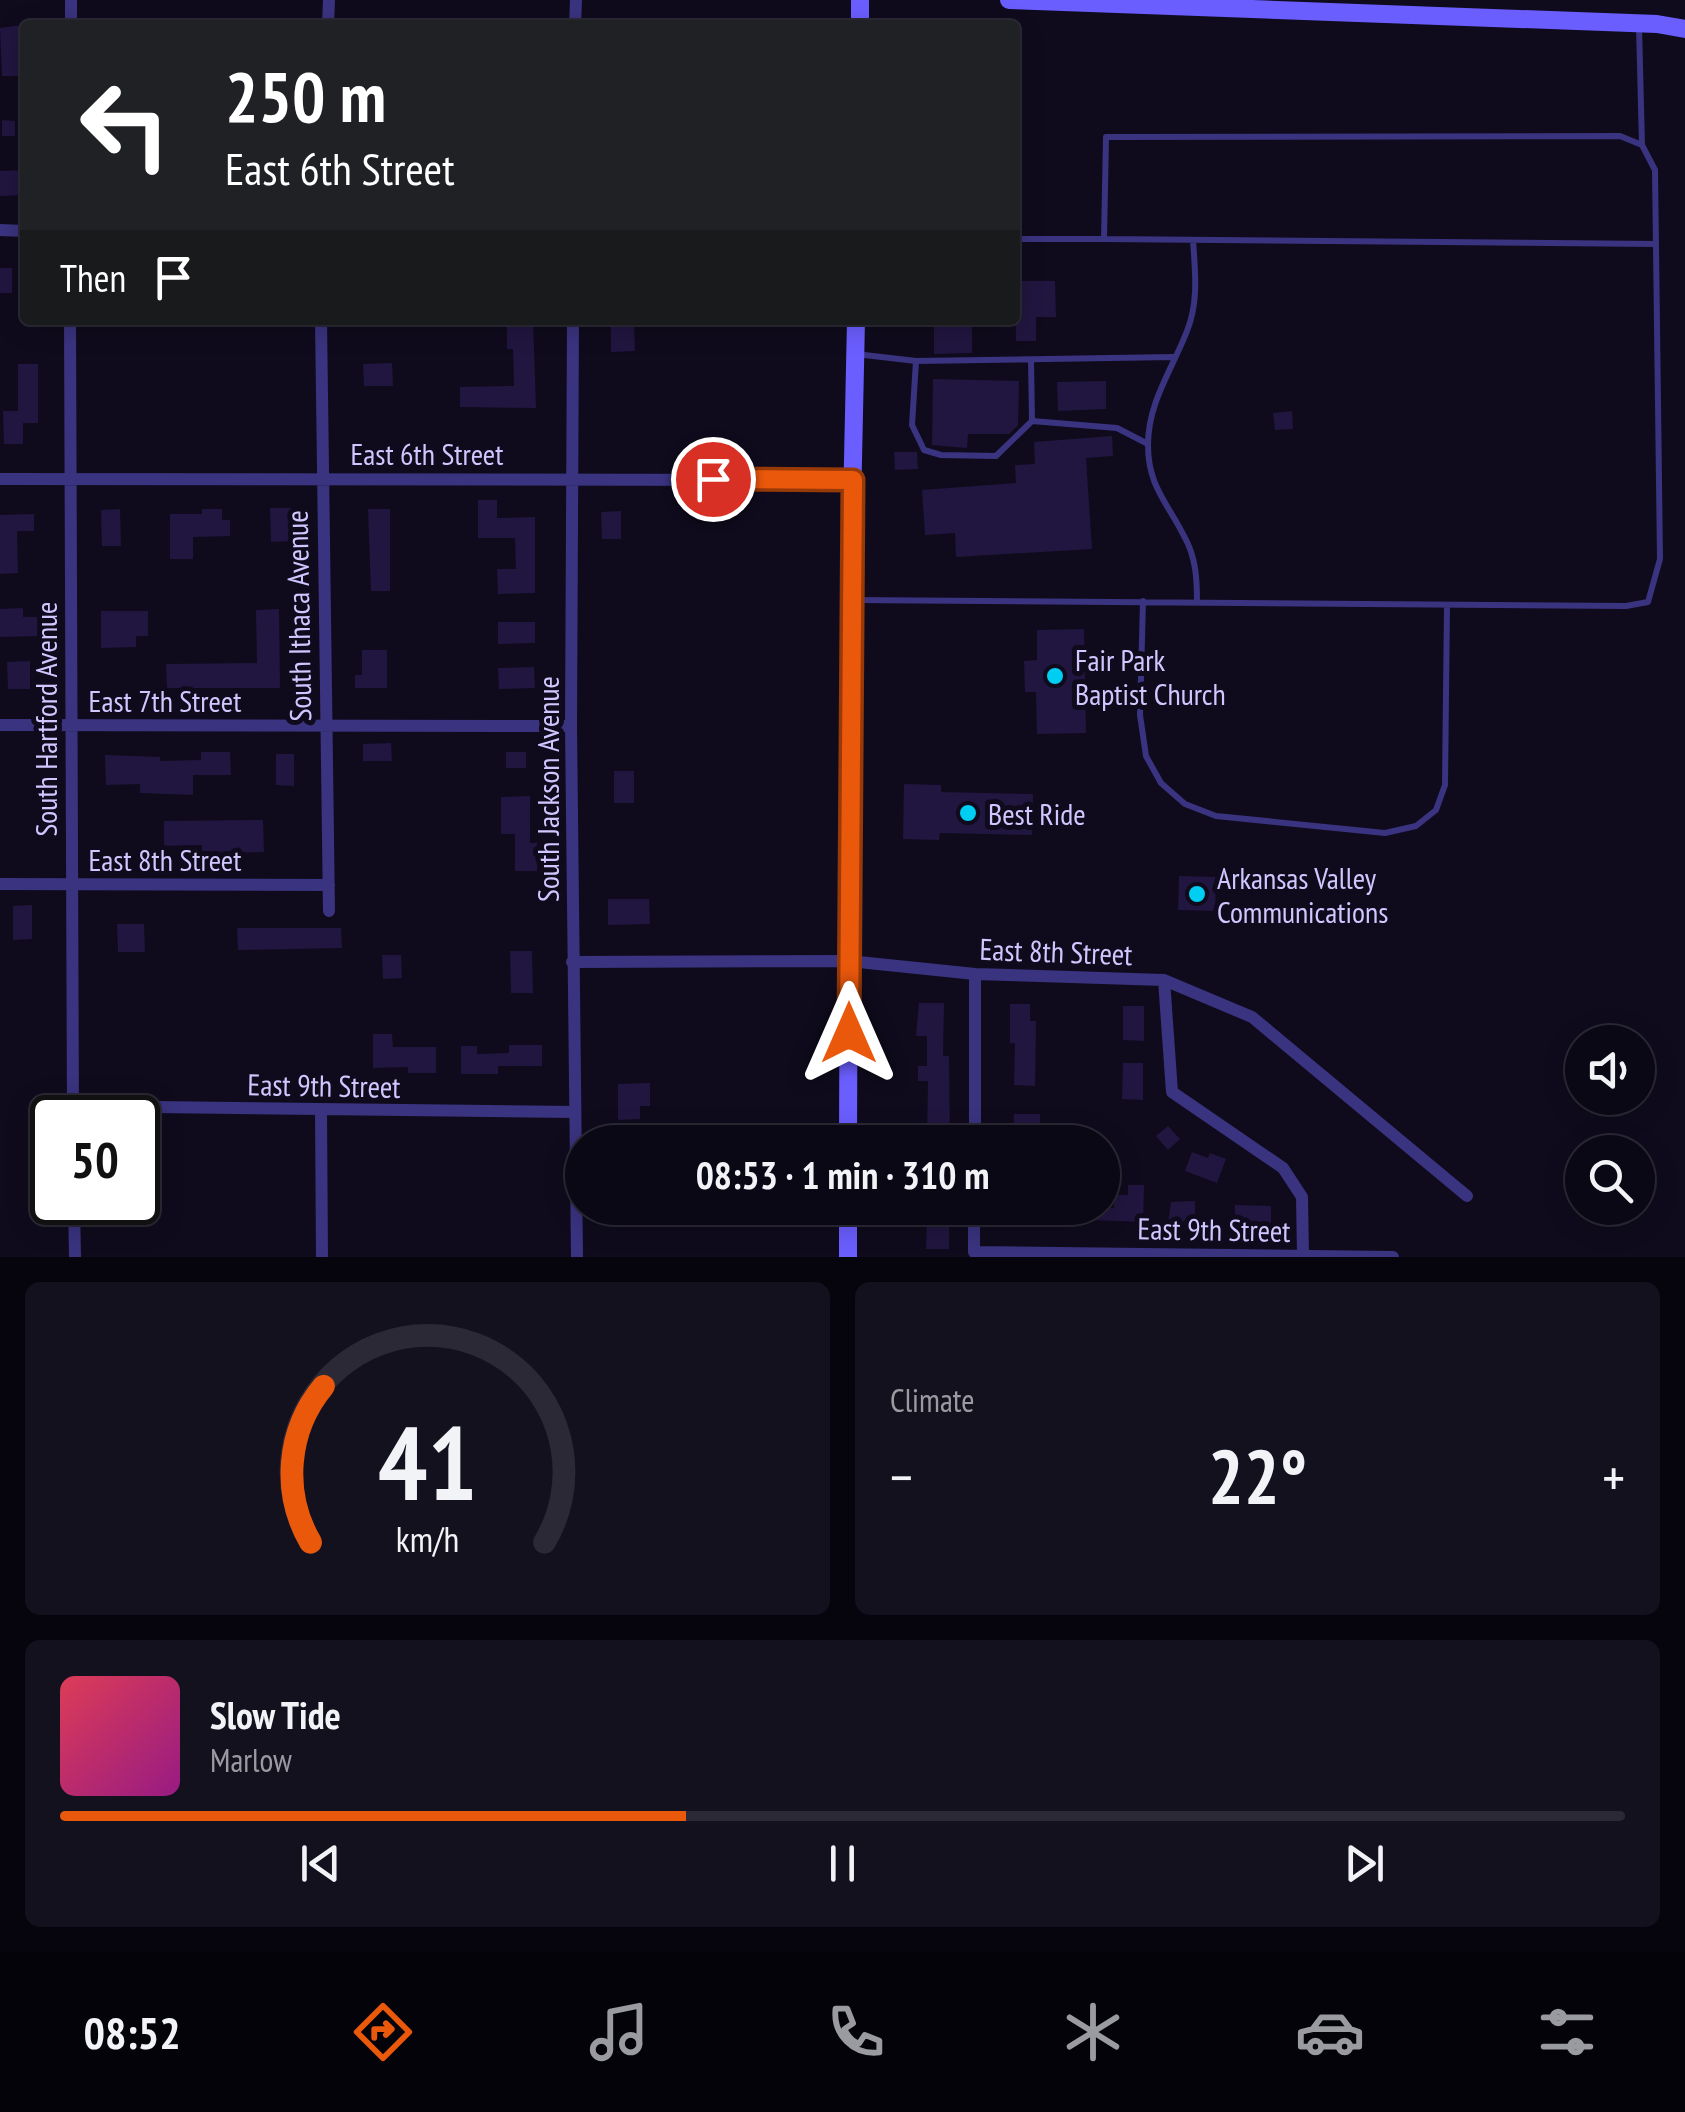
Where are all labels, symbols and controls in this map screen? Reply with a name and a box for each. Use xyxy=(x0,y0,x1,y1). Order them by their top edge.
text: 250 m xyxy=(225,51,386,141)
icon: left xyxy=(60,60,190,190)
text: East 6th Street xyxy=(225,139,455,197)
icon: arrive xyxy=(146,250,201,305)
text: Then xyxy=(60,253,126,302)
street label: East 6th Street xyxy=(350,434,504,473)
pin xyxy=(671,437,756,522)
icon: arrive xyxy=(686,452,741,507)
street label: South Ithaca Avenue xyxy=(277,510,319,722)
street label: South Hartford Avenue xyxy=(26,602,65,836)
place label: Fair Park Baptist Church xyxy=(1075,640,1226,713)
marker: Fair Park Baptist Church xyxy=(1044,665,1066,687)
street label: South Jackson Avenue xyxy=(528,676,567,902)
street label: East 7th Street xyxy=(89,681,242,720)
place label: Best Ride xyxy=(988,794,1086,833)
marker: Best Ride xyxy=(957,802,979,824)
street label: East 8th Street xyxy=(88,840,242,879)
place label: Arkansas Valley Communications xyxy=(1217,858,1388,931)
marker: Arkansas Valley Communications xyxy=(1186,883,1208,905)
street label: East 8th Street xyxy=(979,929,1134,973)
position arrow xyxy=(797,981,901,1085)
map controls xyxy=(1565,1025,1655,1225)
button: sound xyxy=(1565,1025,1655,1115)
street label: East 9th Street xyxy=(247,1064,402,1106)
speed limit sign: 50 xyxy=(30,1095,160,1225)
button: search xyxy=(1565,1135,1655,1225)
text: 08:53 · 1 min · 310 m xyxy=(696,1150,989,1199)
street label: East 9th Street xyxy=(1137,1208,1292,1250)
text: Climate xyxy=(890,1379,974,1421)
text: 41 xyxy=(378,1394,477,1529)
text: 22° xyxy=(1208,1428,1307,1525)
text: − xyxy=(890,1441,913,1512)
text: + xyxy=(1602,1441,1625,1512)
text: km/h xyxy=(396,1516,459,1562)
text: Slow Tide xyxy=(210,1690,341,1739)
text: Marlow xyxy=(210,1739,292,1781)
icon: previous xyxy=(293,1836,348,1891)
icon: pause xyxy=(815,1836,870,1891)
icon: next xyxy=(1337,1836,1392,1891)
icon: directions xyxy=(348,1997,418,2067)
icon: music xyxy=(584,1997,654,2067)
icon: phone xyxy=(821,1997,891,2067)
icon: climate xyxy=(1058,1997,1128,2067)
icon: car xyxy=(1295,1997,1365,2067)
icon: filters xyxy=(1532,1997,1602,2067)
text: 08:52 xyxy=(83,2003,181,2061)

